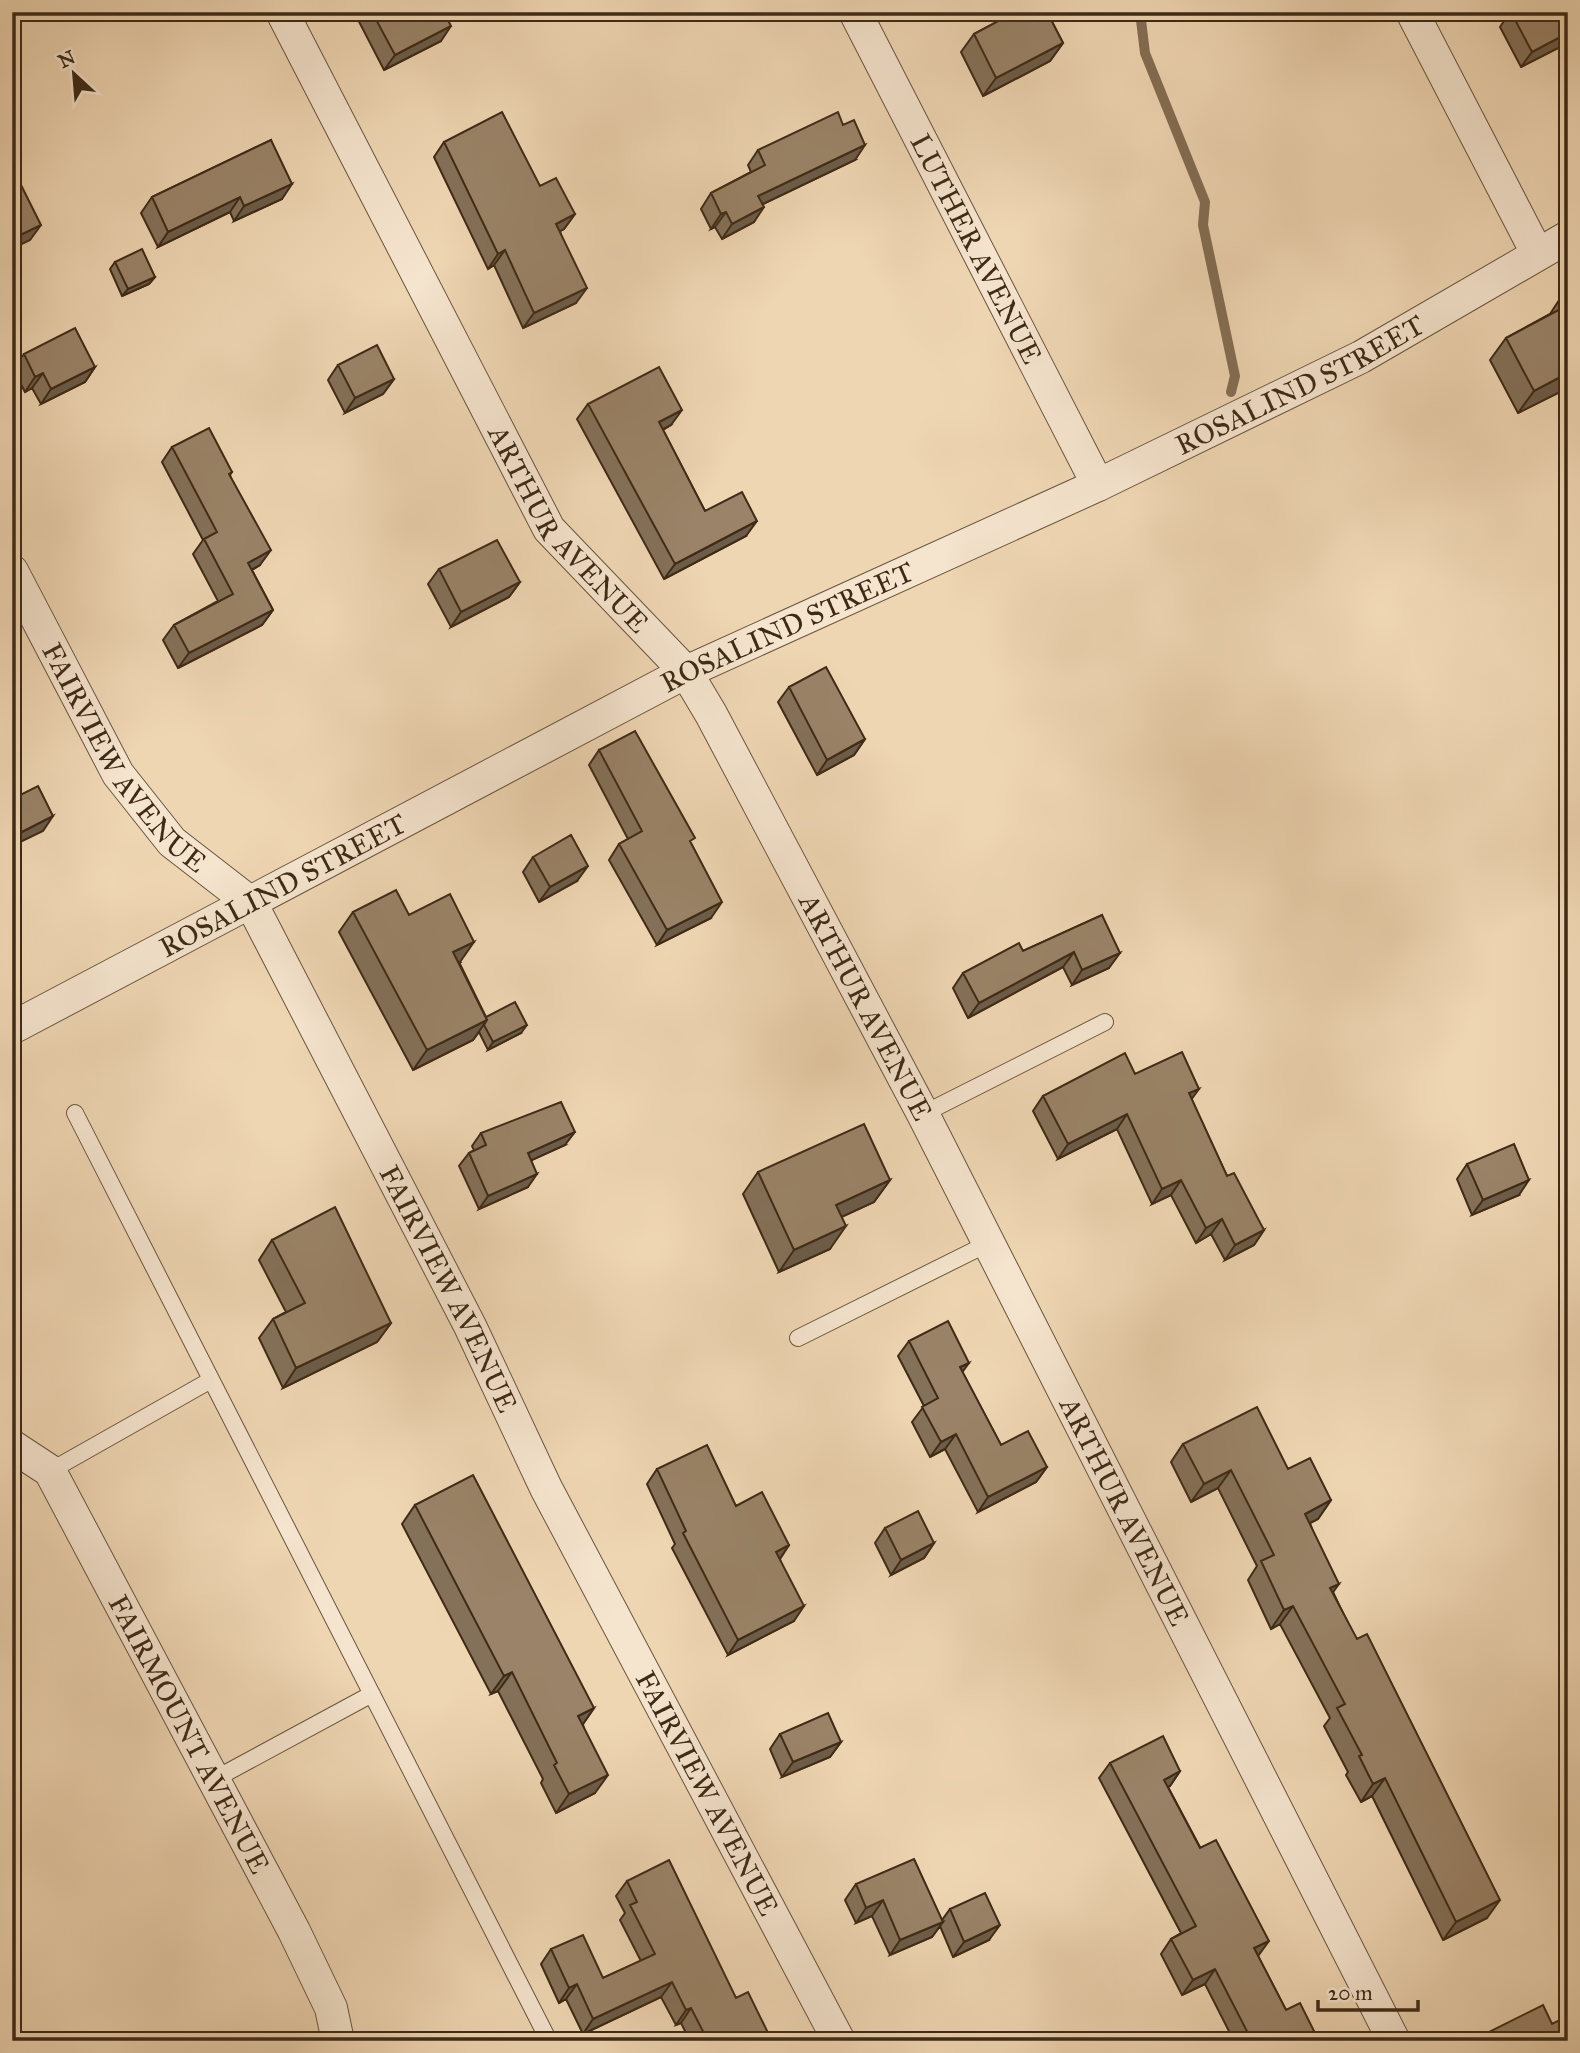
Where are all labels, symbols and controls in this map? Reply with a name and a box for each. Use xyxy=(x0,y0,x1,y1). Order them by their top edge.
north arrow xyxy=(38,38,108,108)
text: N xyxy=(54,45,79,73)
street label: LUTHER AVENUE xyxy=(903,128,1050,370)
street label: ROSALIND STREET xyxy=(1170,307,1431,463)
street label: ARTHUR AVENUE xyxy=(480,418,656,640)
street label: ROSALIND STREET xyxy=(655,554,919,700)
street label: FAIRVIEW AVENUE xyxy=(34,637,213,880)
street label: ROSALIND STREET xyxy=(153,806,412,965)
street label: ARTHUR AVENUE xyxy=(791,887,940,1126)
street label: FAIRVIEW AVENUE xyxy=(372,1159,525,1418)
street label: ARTHUR AVENUE xyxy=(1051,1390,1197,1631)
street label: FAIRMOUNT AVENUE xyxy=(101,1589,277,1879)
street label: FAIRVIEW AVENUE xyxy=(628,1665,786,1922)
scale bar xyxy=(1318,1969,1417,2013)
text: 20 m xyxy=(1328,1980,1373,2006)

